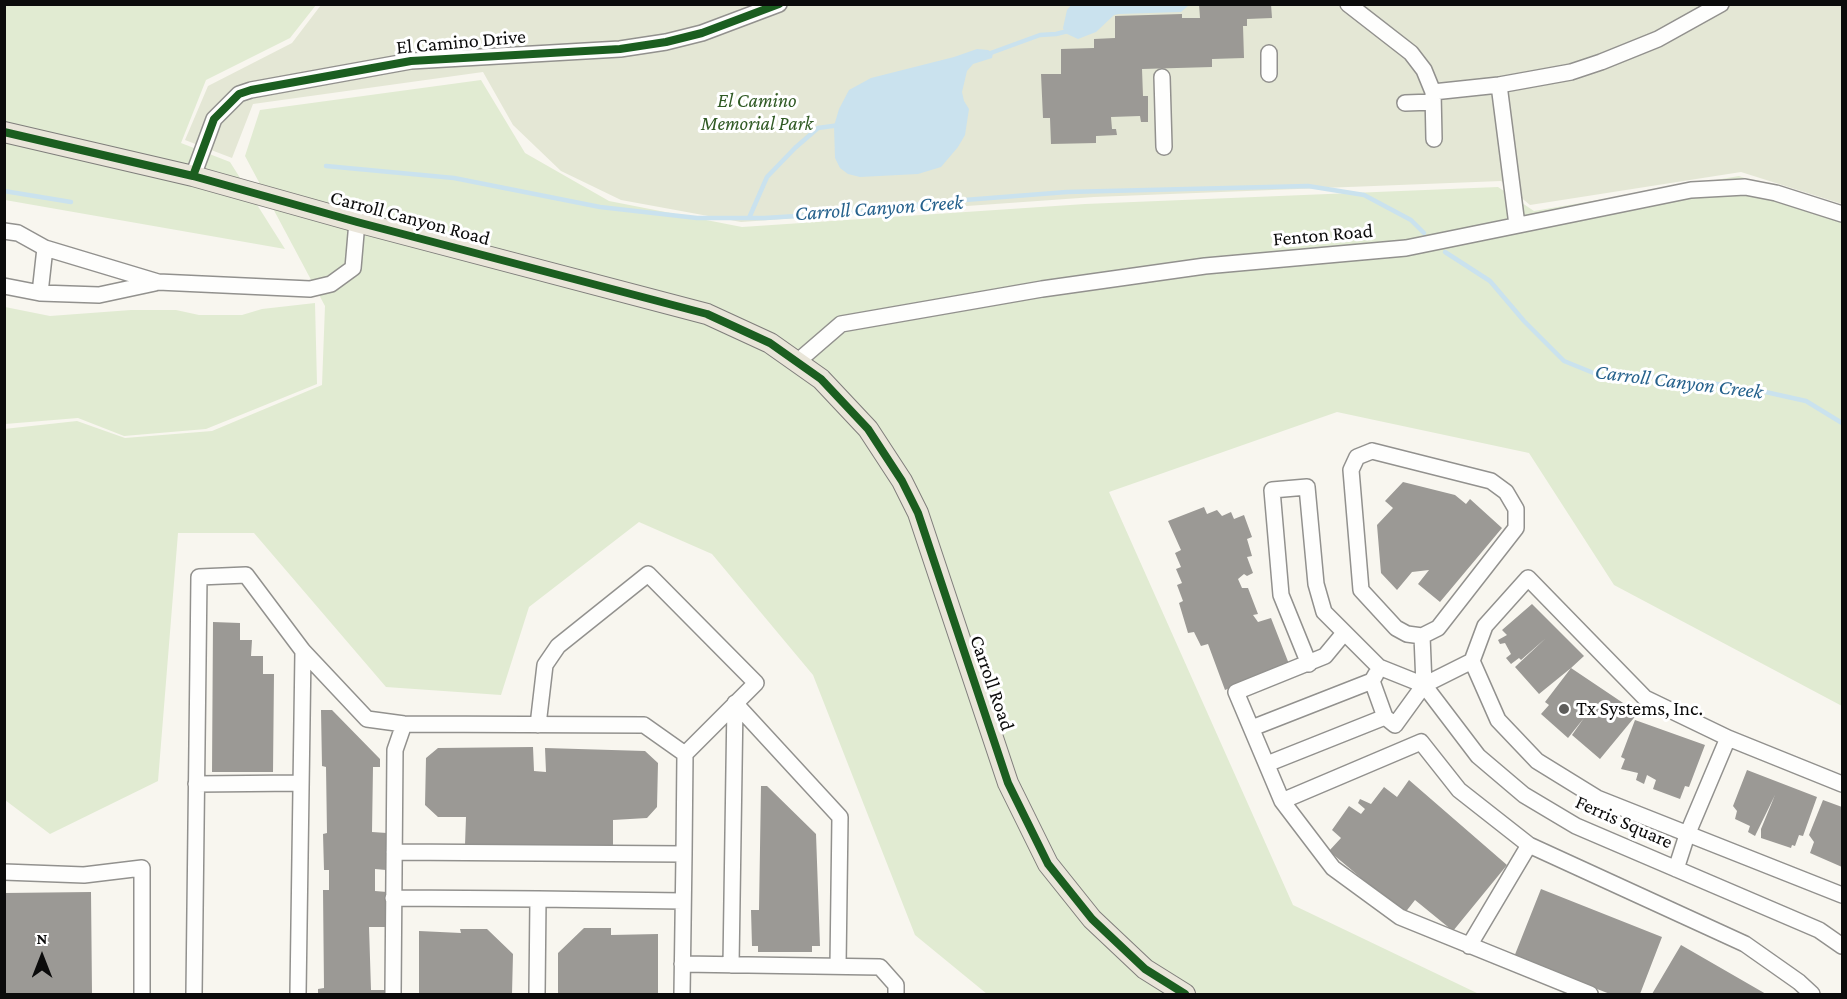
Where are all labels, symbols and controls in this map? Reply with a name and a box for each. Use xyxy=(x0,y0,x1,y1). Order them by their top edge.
street label: El Camino Drive xyxy=(395,24,527,60)
park label: El Camino Memorial Park xyxy=(701,89,813,136)
street label: Carroll Canyon Road xyxy=(327,185,493,251)
water label: Carroll Canyon Creek xyxy=(794,190,964,226)
street label: Fenton Road xyxy=(1272,219,1374,251)
water label: Carroll Canyon Creek xyxy=(1594,359,1764,405)
street label: Carroll Road xyxy=(964,632,1020,734)
place label: Tx Systems, Inc. xyxy=(1576,697,1703,721)
marker: Tx Systems, Inc. xyxy=(1557,702,1571,716)
street label: Ferris Square xyxy=(1572,790,1676,854)
north arrow xyxy=(12,927,72,987)
text: N xyxy=(37,930,47,947)

